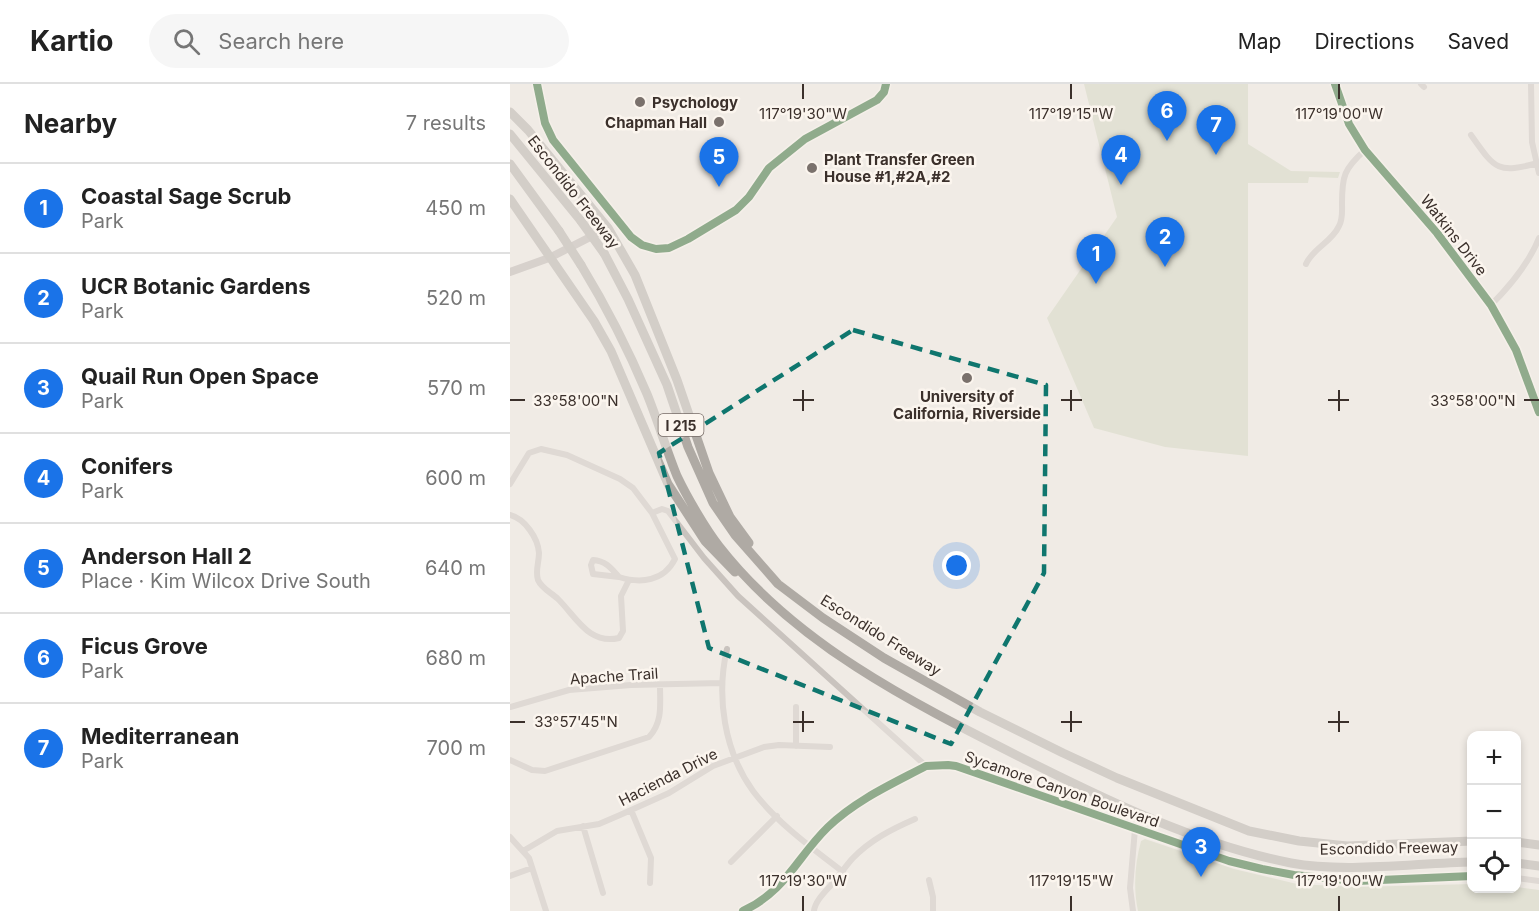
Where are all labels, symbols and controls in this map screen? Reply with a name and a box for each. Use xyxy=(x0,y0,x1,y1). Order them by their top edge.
search box xyxy=(149,14,569,68)
text: Kartio xyxy=(30,24,113,58)
icon: search xyxy=(170,25,203,58)
text: Search here xyxy=(218,28,344,54)
text: Map xyxy=(1238,29,1281,54)
text: Directions xyxy=(1314,29,1415,54)
text: Saved xyxy=(1448,29,1509,54)
pin: 6 xyxy=(1148,92,1186,141)
place label: Psychology xyxy=(652,93,738,112)
marker: Psychology xyxy=(633,95,647,109)
text: 117°19'30"W xyxy=(759,104,847,123)
text: 117°19'15"W xyxy=(1029,104,1113,123)
text: 117°19'00"W xyxy=(1295,104,1383,123)
pin: 7 xyxy=(1196,106,1236,155)
text: Nearby xyxy=(24,108,117,139)
text: 7 results xyxy=(406,111,486,135)
place label: Chapman Hall xyxy=(605,113,707,132)
marker: Chapman Hall xyxy=(712,115,726,129)
street label: Escondido Freeway xyxy=(524,132,624,253)
pin: 4 xyxy=(1102,135,1140,185)
pin: 5 xyxy=(700,138,738,187)
place label: Plant Transfer Green House #1,#2A,#2 xyxy=(824,150,975,186)
marker: Plant Transfer Green House #1,#2A,#2 xyxy=(805,161,819,175)
text: Coastal Sage Scrub xyxy=(81,183,291,209)
street label: Watkins Drive xyxy=(1417,191,1491,279)
text: 1 xyxy=(39,196,48,220)
text: 450 m xyxy=(425,196,486,220)
text: Park xyxy=(81,209,124,233)
pin: 2 xyxy=(1146,218,1184,267)
pin: 1 xyxy=(1076,234,1116,284)
text: UCR Botanic Gardens xyxy=(81,273,311,299)
text: 2 xyxy=(37,286,50,310)
text: 520 m xyxy=(426,286,486,310)
text: Park xyxy=(81,299,124,323)
text: Quail Run Open Space xyxy=(81,363,319,389)
marker: University of California, Riverside xyxy=(960,371,974,385)
text: 3 xyxy=(37,376,50,400)
text: 570 m xyxy=(427,376,486,400)
place label: University of California, Riverside xyxy=(893,387,1041,423)
text: Park xyxy=(81,389,124,413)
text: 33°58'00"N xyxy=(533,391,619,410)
text: 33°58'00"N xyxy=(1430,391,1516,410)
road number: I 215 xyxy=(658,414,704,436)
text: Conifers xyxy=(81,453,173,479)
text: 4 xyxy=(37,466,50,490)
text: 600 m xyxy=(425,466,486,490)
text: Park xyxy=(81,479,124,503)
text: Anderson Hall 2 xyxy=(81,543,252,569)
your location xyxy=(942,551,971,580)
text: 5 xyxy=(37,556,50,580)
text: 640 m xyxy=(425,556,486,580)
text: Place · Kim Wilcox Drive South xyxy=(81,569,371,593)
street label: Escondido Freeway xyxy=(817,590,945,680)
text: Ficus Grove xyxy=(81,633,208,659)
text: 6 xyxy=(37,646,50,670)
text: 680 m xyxy=(425,646,486,670)
text: Park xyxy=(81,659,124,683)
street label: Apache Trail xyxy=(569,663,659,689)
text: 33°57'45"N xyxy=(534,712,618,731)
text: Mediterranean xyxy=(81,723,239,749)
map controls xyxy=(1467,731,1521,893)
button: + xyxy=(1467,731,1521,785)
text: 7 xyxy=(38,736,49,760)
text: 700 m xyxy=(427,736,486,760)
street label: Hacienda Drive xyxy=(615,744,721,810)
street label: Sycamore Canyon Boulevard xyxy=(962,747,1162,831)
text: Park xyxy=(81,749,124,773)
button: − xyxy=(1467,785,1521,839)
pin: 3 xyxy=(1182,828,1220,877)
street label: Escondido Freeway xyxy=(1320,837,1459,859)
button: locate xyxy=(1467,839,1521,893)
text: 117°19'30"W xyxy=(759,871,847,890)
text: 117°19'15"W xyxy=(1029,871,1113,890)
text: 117°19'00"W xyxy=(1295,871,1383,890)

